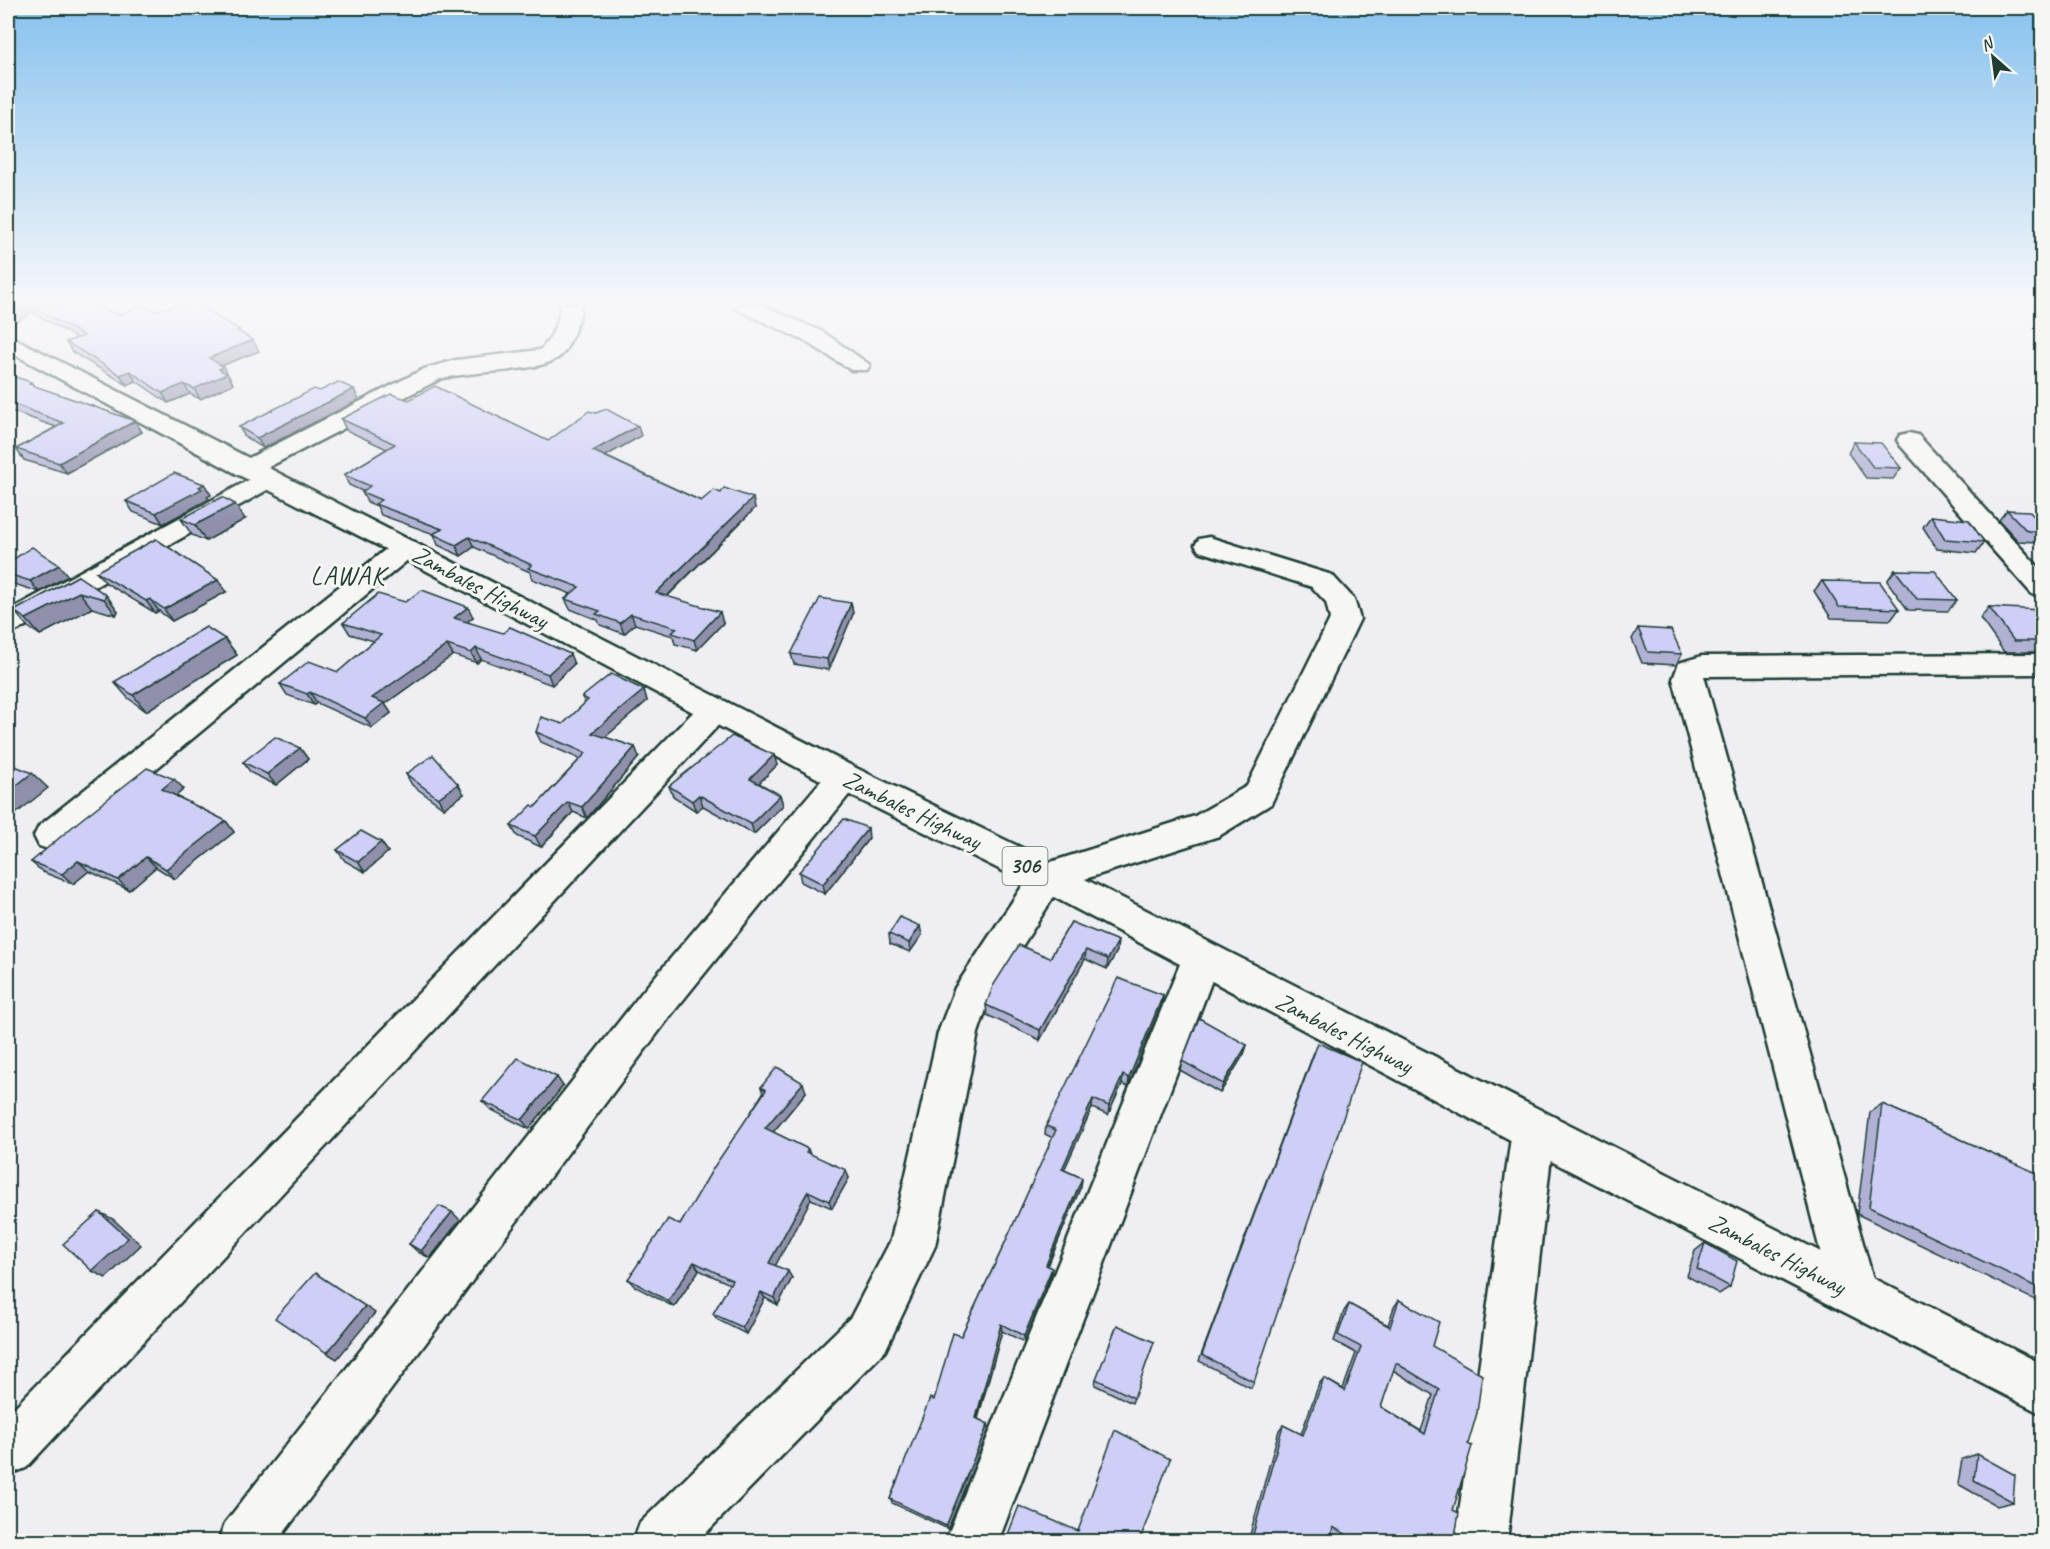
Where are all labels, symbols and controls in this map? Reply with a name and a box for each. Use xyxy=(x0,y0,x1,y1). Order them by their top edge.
north arrow xyxy=(1963,27,2023,87)
text: N xyxy=(1977,32,1998,56)
street label: Zambales Highway xyxy=(407,539,555,636)
district label: LAWAK xyxy=(310,559,389,592)
street label: Zambales Highway xyxy=(838,764,988,857)
road number: 306 xyxy=(1002,847,1048,885)
street label: Zambales Highway xyxy=(1270,986,1419,1081)
street label: Zambales Highway xyxy=(1703,1207,1852,1302)

